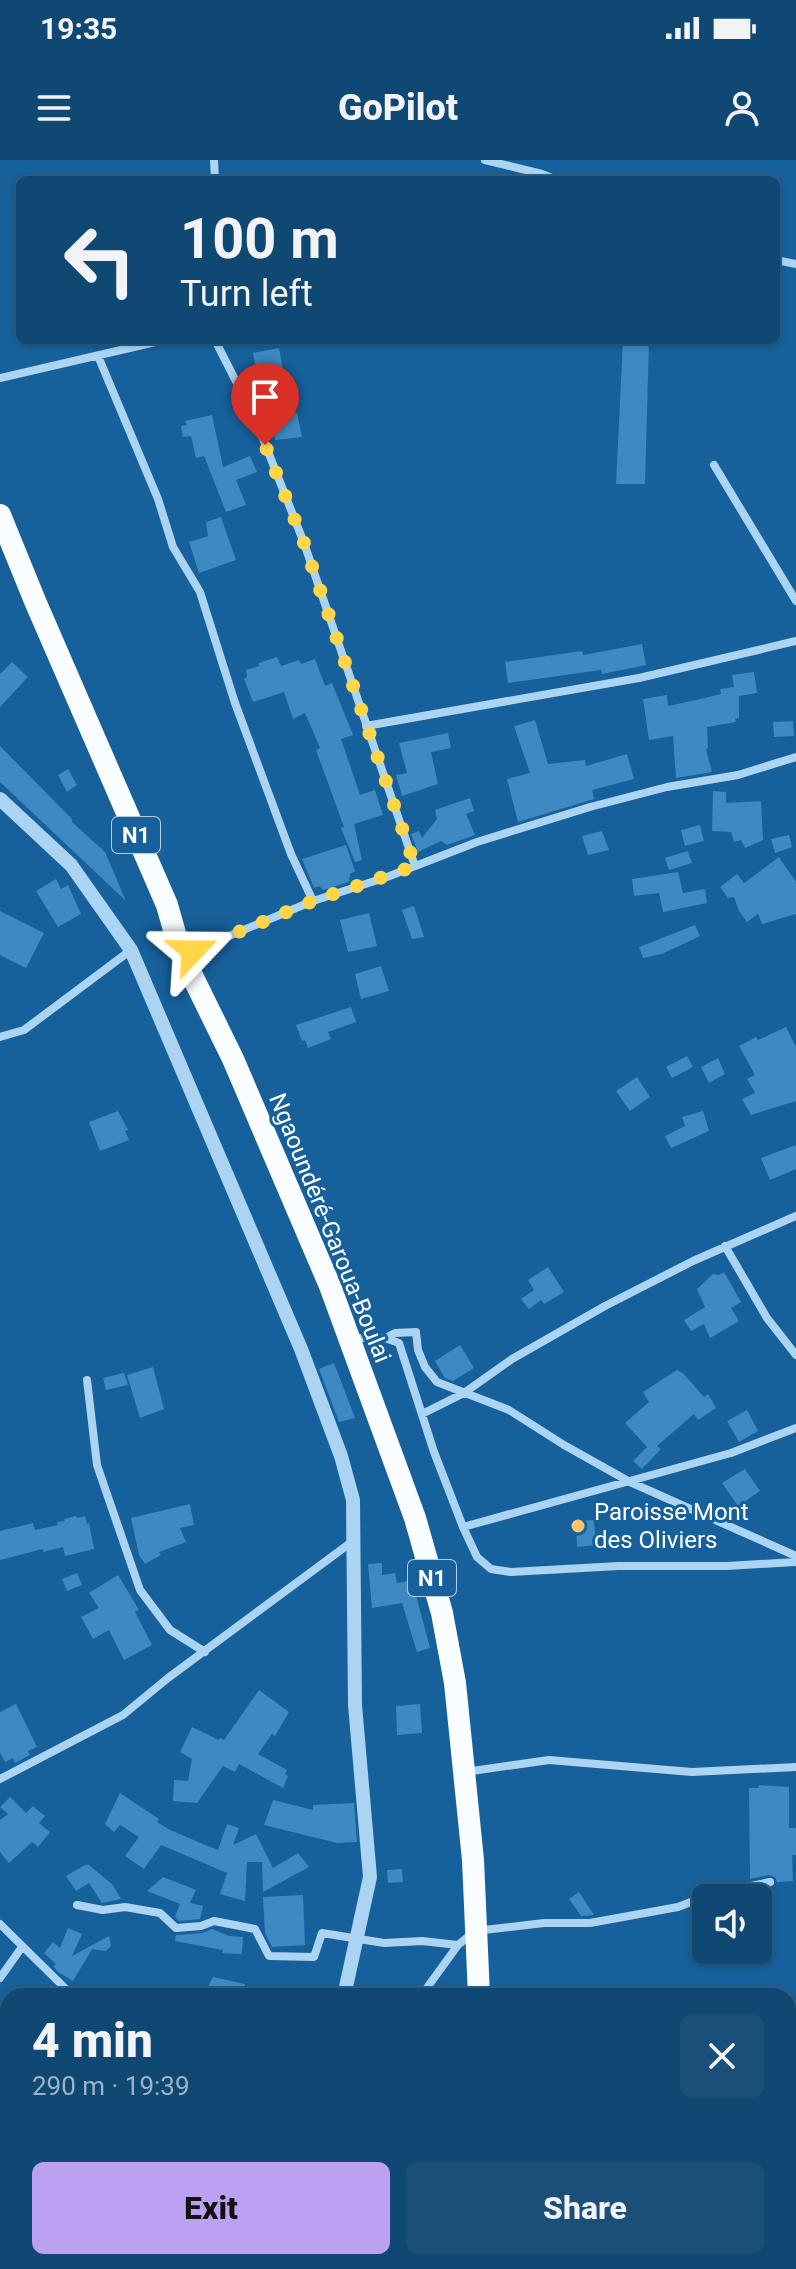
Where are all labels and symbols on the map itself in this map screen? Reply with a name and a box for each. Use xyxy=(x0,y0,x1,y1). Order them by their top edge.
pin xyxy=(231,363,299,445)
road number: N1 xyxy=(112,817,160,853)
position arrow xyxy=(151,909,235,993)
street label: Ngaoundéré-Garoua-Boulai xyxy=(263,1089,397,1367)
place label: Paroisse Mont des Oliviers xyxy=(594,1498,749,1554)
marker: Paroisse Mont des Oliviers xyxy=(569,1517,587,1535)
road number: N1 xyxy=(408,1560,456,1596)

